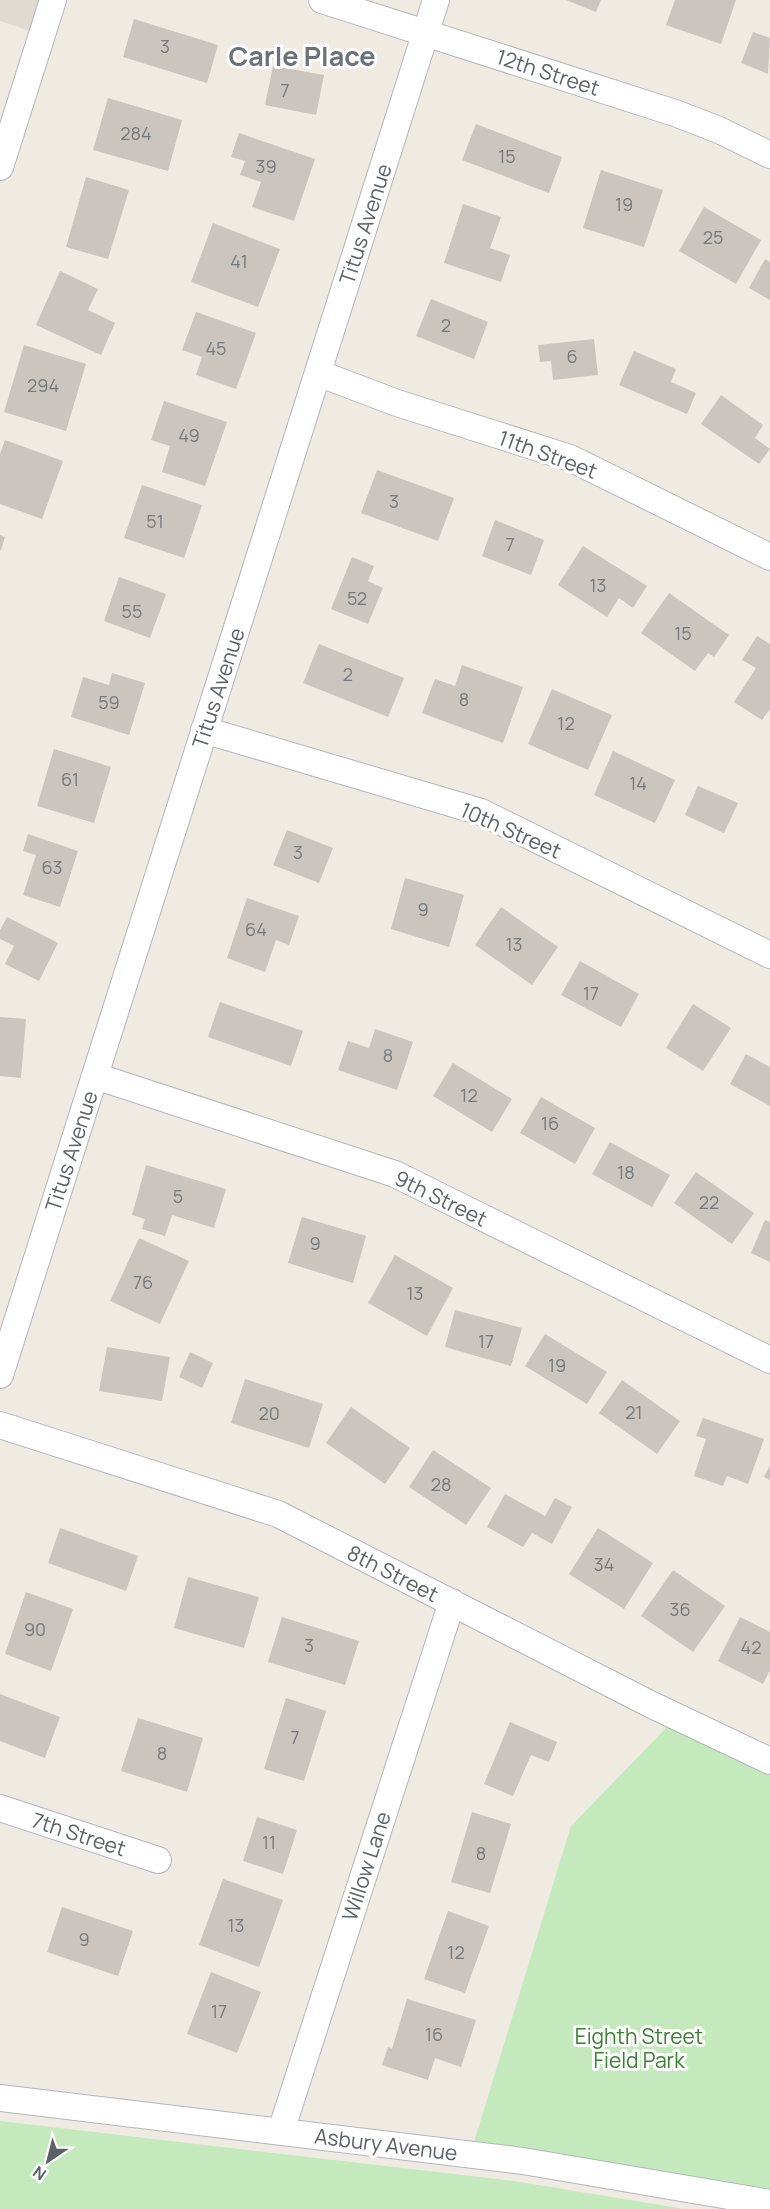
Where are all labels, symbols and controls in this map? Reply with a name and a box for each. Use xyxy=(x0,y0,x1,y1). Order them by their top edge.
house number: 3 xyxy=(160,34,170,58)
district label: Carle Place xyxy=(228,37,376,74)
street label: 12th Street xyxy=(493,42,603,102)
house number: 7 xyxy=(280,78,290,102)
house number: 284 xyxy=(120,121,152,145)
house number: 15 xyxy=(498,144,516,168)
house number: 39 xyxy=(255,154,277,178)
street label: Titus Avenue xyxy=(332,160,398,288)
house number: 19 xyxy=(615,192,633,216)
house number: 25 xyxy=(703,225,723,249)
house number: 41 xyxy=(230,249,248,273)
house number: 2 xyxy=(441,313,451,337)
house number: 45 xyxy=(205,336,227,360)
house number: 6 xyxy=(566,344,578,368)
house number: 294 xyxy=(27,373,59,397)
house number: 49 xyxy=(178,423,200,447)
street label: 11th Street xyxy=(495,423,601,485)
house number: 3 xyxy=(389,489,399,513)
house number: 51 xyxy=(146,509,164,533)
house number: 7 xyxy=(505,532,515,556)
house number: 13 xyxy=(590,573,606,597)
house number: 52 xyxy=(347,586,367,610)
house number: 55 xyxy=(122,599,142,623)
house number: 15 xyxy=(674,621,692,645)
street label: Titus Avenue xyxy=(185,624,251,752)
house number: 2 xyxy=(343,662,353,686)
house number: 8 xyxy=(459,687,469,711)
house number: 59 xyxy=(98,690,120,714)
house number: 12 xyxy=(557,711,575,735)
house number: 61 xyxy=(61,767,79,791)
house number: 14 xyxy=(629,771,647,795)
street label: 10th Street xyxy=(456,795,566,865)
house number: 3 xyxy=(293,840,303,864)
house number: 63 xyxy=(41,855,63,879)
house number: 9 xyxy=(417,897,429,921)
house number: 64 xyxy=(245,917,267,941)
house number: 13 xyxy=(506,932,522,956)
house number: 17 xyxy=(583,981,599,1005)
house number: 8 xyxy=(383,1043,393,1067)
house number: 12 xyxy=(460,1083,478,1107)
street label: Titus Avenue xyxy=(38,1087,104,1215)
house number: 16 xyxy=(541,1111,559,1135)
house number: 18 xyxy=(617,1160,635,1184)
street label: 9th Street xyxy=(390,1164,492,1232)
house number: 5 xyxy=(173,1184,183,1208)
house number: 22 xyxy=(699,1190,719,1214)
house number: 9 xyxy=(309,1231,321,1255)
house number: 76 xyxy=(133,1270,153,1294)
house number: 13 xyxy=(407,1281,423,1305)
house number: 17 xyxy=(478,1329,494,1353)
house number: 19 xyxy=(548,1353,566,1377)
house number: 21 xyxy=(625,1400,643,1424)
house number: 20 xyxy=(258,1401,280,1425)
house number: 28 xyxy=(431,1472,451,1496)
street label: 8th Street xyxy=(343,1538,443,1608)
house number: 34 xyxy=(594,1552,614,1576)
house number: 36 xyxy=(669,1597,691,1621)
house number: 90 xyxy=(24,1617,46,1641)
house number: 3 xyxy=(304,1633,314,1657)
house number: 42 xyxy=(741,1635,761,1659)
house number: 7 xyxy=(290,1725,300,1749)
house number: 8 xyxy=(157,1741,167,1765)
street label: 7th Street xyxy=(28,1806,130,1862)
street label: Willow Lane xyxy=(335,1808,397,1924)
house number: 11 xyxy=(262,1830,276,1854)
house number: 8 xyxy=(476,1841,486,1865)
house number: 13 xyxy=(228,1913,244,1937)
house number: 9 xyxy=(78,1927,90,1951)
house number: 12 xyxy=(447,1940,465,1964)
house number: 17 xyxy=(211,1999,227,2023)
house number: 16 xyxy=(425,2022,443,2046)
park label: Eighth Street Field Park xyxy=(575,2022,703,2074)
street label: Asbury Avenue xyxy=(313,2121,459,2167)
north arrow xyxy=(18,2131,78,2191)
text: N xyxy=(28,2161,50,2186)

